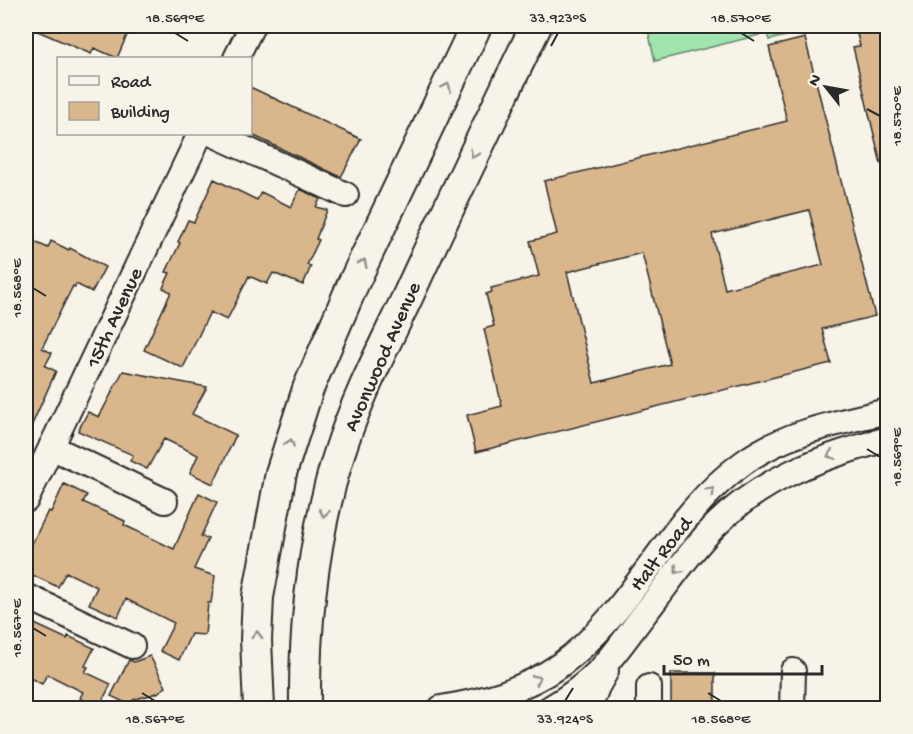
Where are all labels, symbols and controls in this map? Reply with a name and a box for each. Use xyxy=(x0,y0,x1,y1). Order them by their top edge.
text: 18.569°E xyxy=(145,10,205,28)
text: 33.923°S xyxy=(529,10,586,28)
text: 18.570°E xyxy=(710,10,771,28)
legend xyxy=(57,57,252,135)
north arrow xyxy=(796,57,856,117)
text: N xyxy=(805,71,827,90)
text: Road xyxy=(111,73,152,94)
one-way arrow xyxy=(439,82,451,93)
text: 18.570°E xyxy=(889,86,907,147)
text: Building xyxy=(110,103,170,124)
one-way arrow xyxy=(470,148,482,159)
text: 18.568°E xyxy=(9,258,27,318)
one-way arrow xyxy=(356,258,368,269)
street label: 15th Avenue xyxy=(82,263,151,373)
street label: Avonwood Avenue xyxy=(340,278,429,436)
text: 18.569°E xyxy=(889,427,907,487)
one-way arrow xyxy=(283,438,296,449)
one-way arrow xyxy=(826,448,837,461)
one-way arrow xyxy=(703,487,714,498)
one-way arrow xyxy=(319,509,331,518)
street label: Halt Road xyxy=(626,512,701,597)
one-way arrow xyxy=(675,563,686,574)
text: 18.567°E xyxy=(9,598,27,658)
one-way arrow xyxy=(251,630,263,639)
scale bar xyxy=(664,638,822,676)
text: 50 m xyxy=(673,651,710,672)
one-way arrow xyxy=(530,674,541,686)
text: 18.567°E xyxy=(125,711,185,729)
text: 33.924°S xyxy=(536,711,593,729)
text: 18.568°E xyxy=(691,711,751,729)

